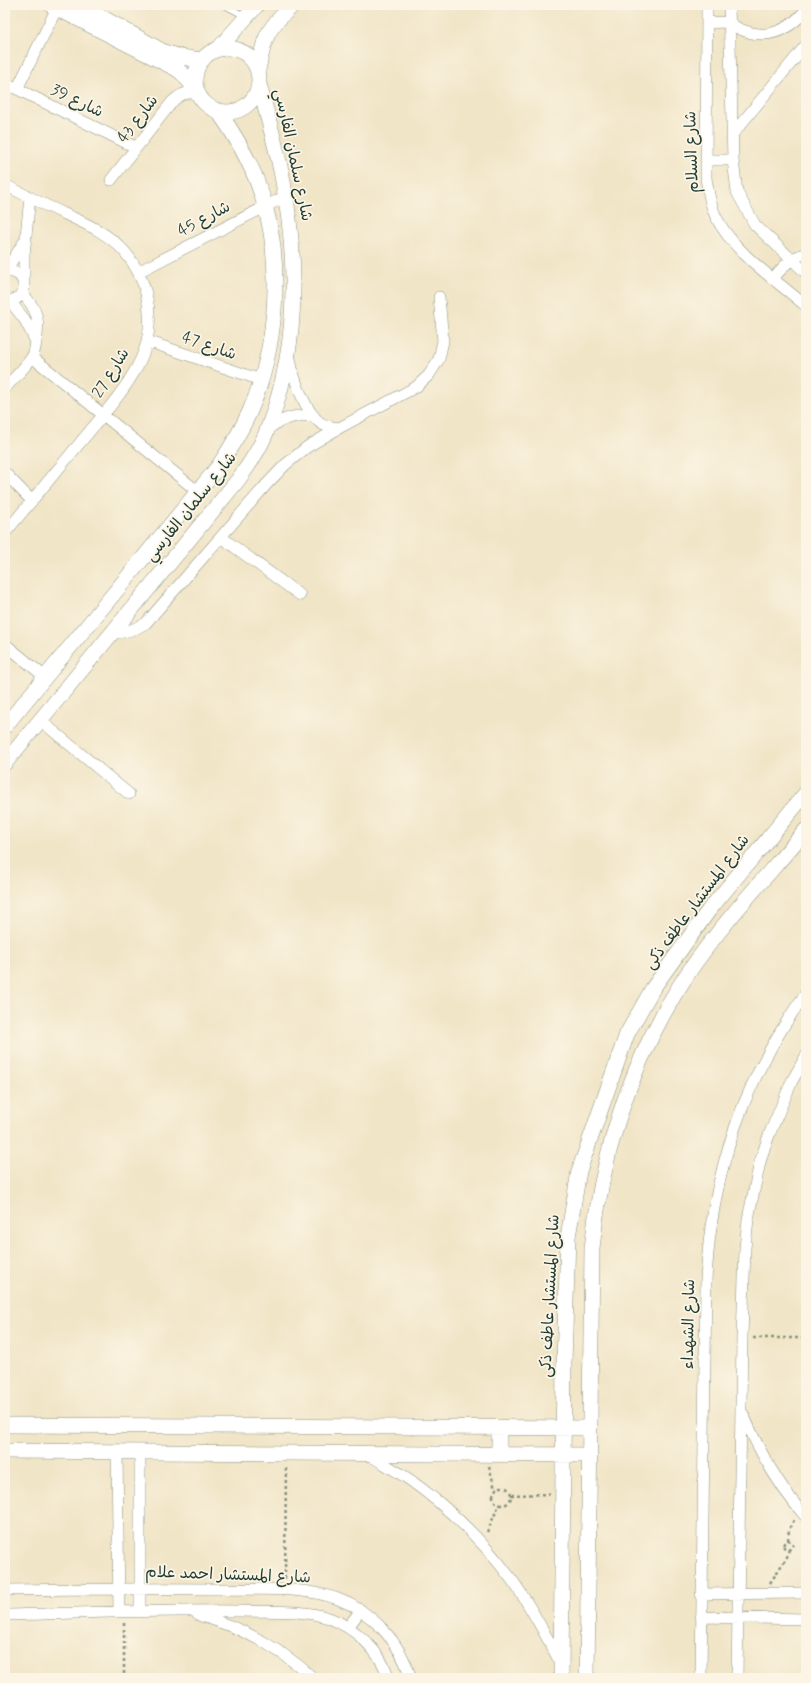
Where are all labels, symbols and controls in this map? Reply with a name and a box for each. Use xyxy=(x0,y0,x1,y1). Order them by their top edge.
street label: شارع 39 xyxy=(47,79,107,123)
street label: شارع سلمان الفارسي xyxy=(266,87,317,224)
street label: شارع 43 xyxy=(113,91,163,147)
street label: شارع السلام xyxy=(680,111,705,193)
street label: شارع 45 xyxy=(174,196,234,242)
street label: شارع 47 xyxy=(179,327,239,365)
street label: شارع 27 xyxy=(88,344,134,402)
street label: شارع سلمان الفارسي xyxy=(140,448,244,568)
street label: شارع المستشار عاطف ذكى xyxy=(639,830,755,974)
street label: شارع المستشار عاطف ذكى xyxy=(535,1214,565,1378)
street label: شارع الشهداء xyxy=(678,1279,700,1369)
street label: شارع المستشار احمد علام xyxy=(145,1562,311,1589)

